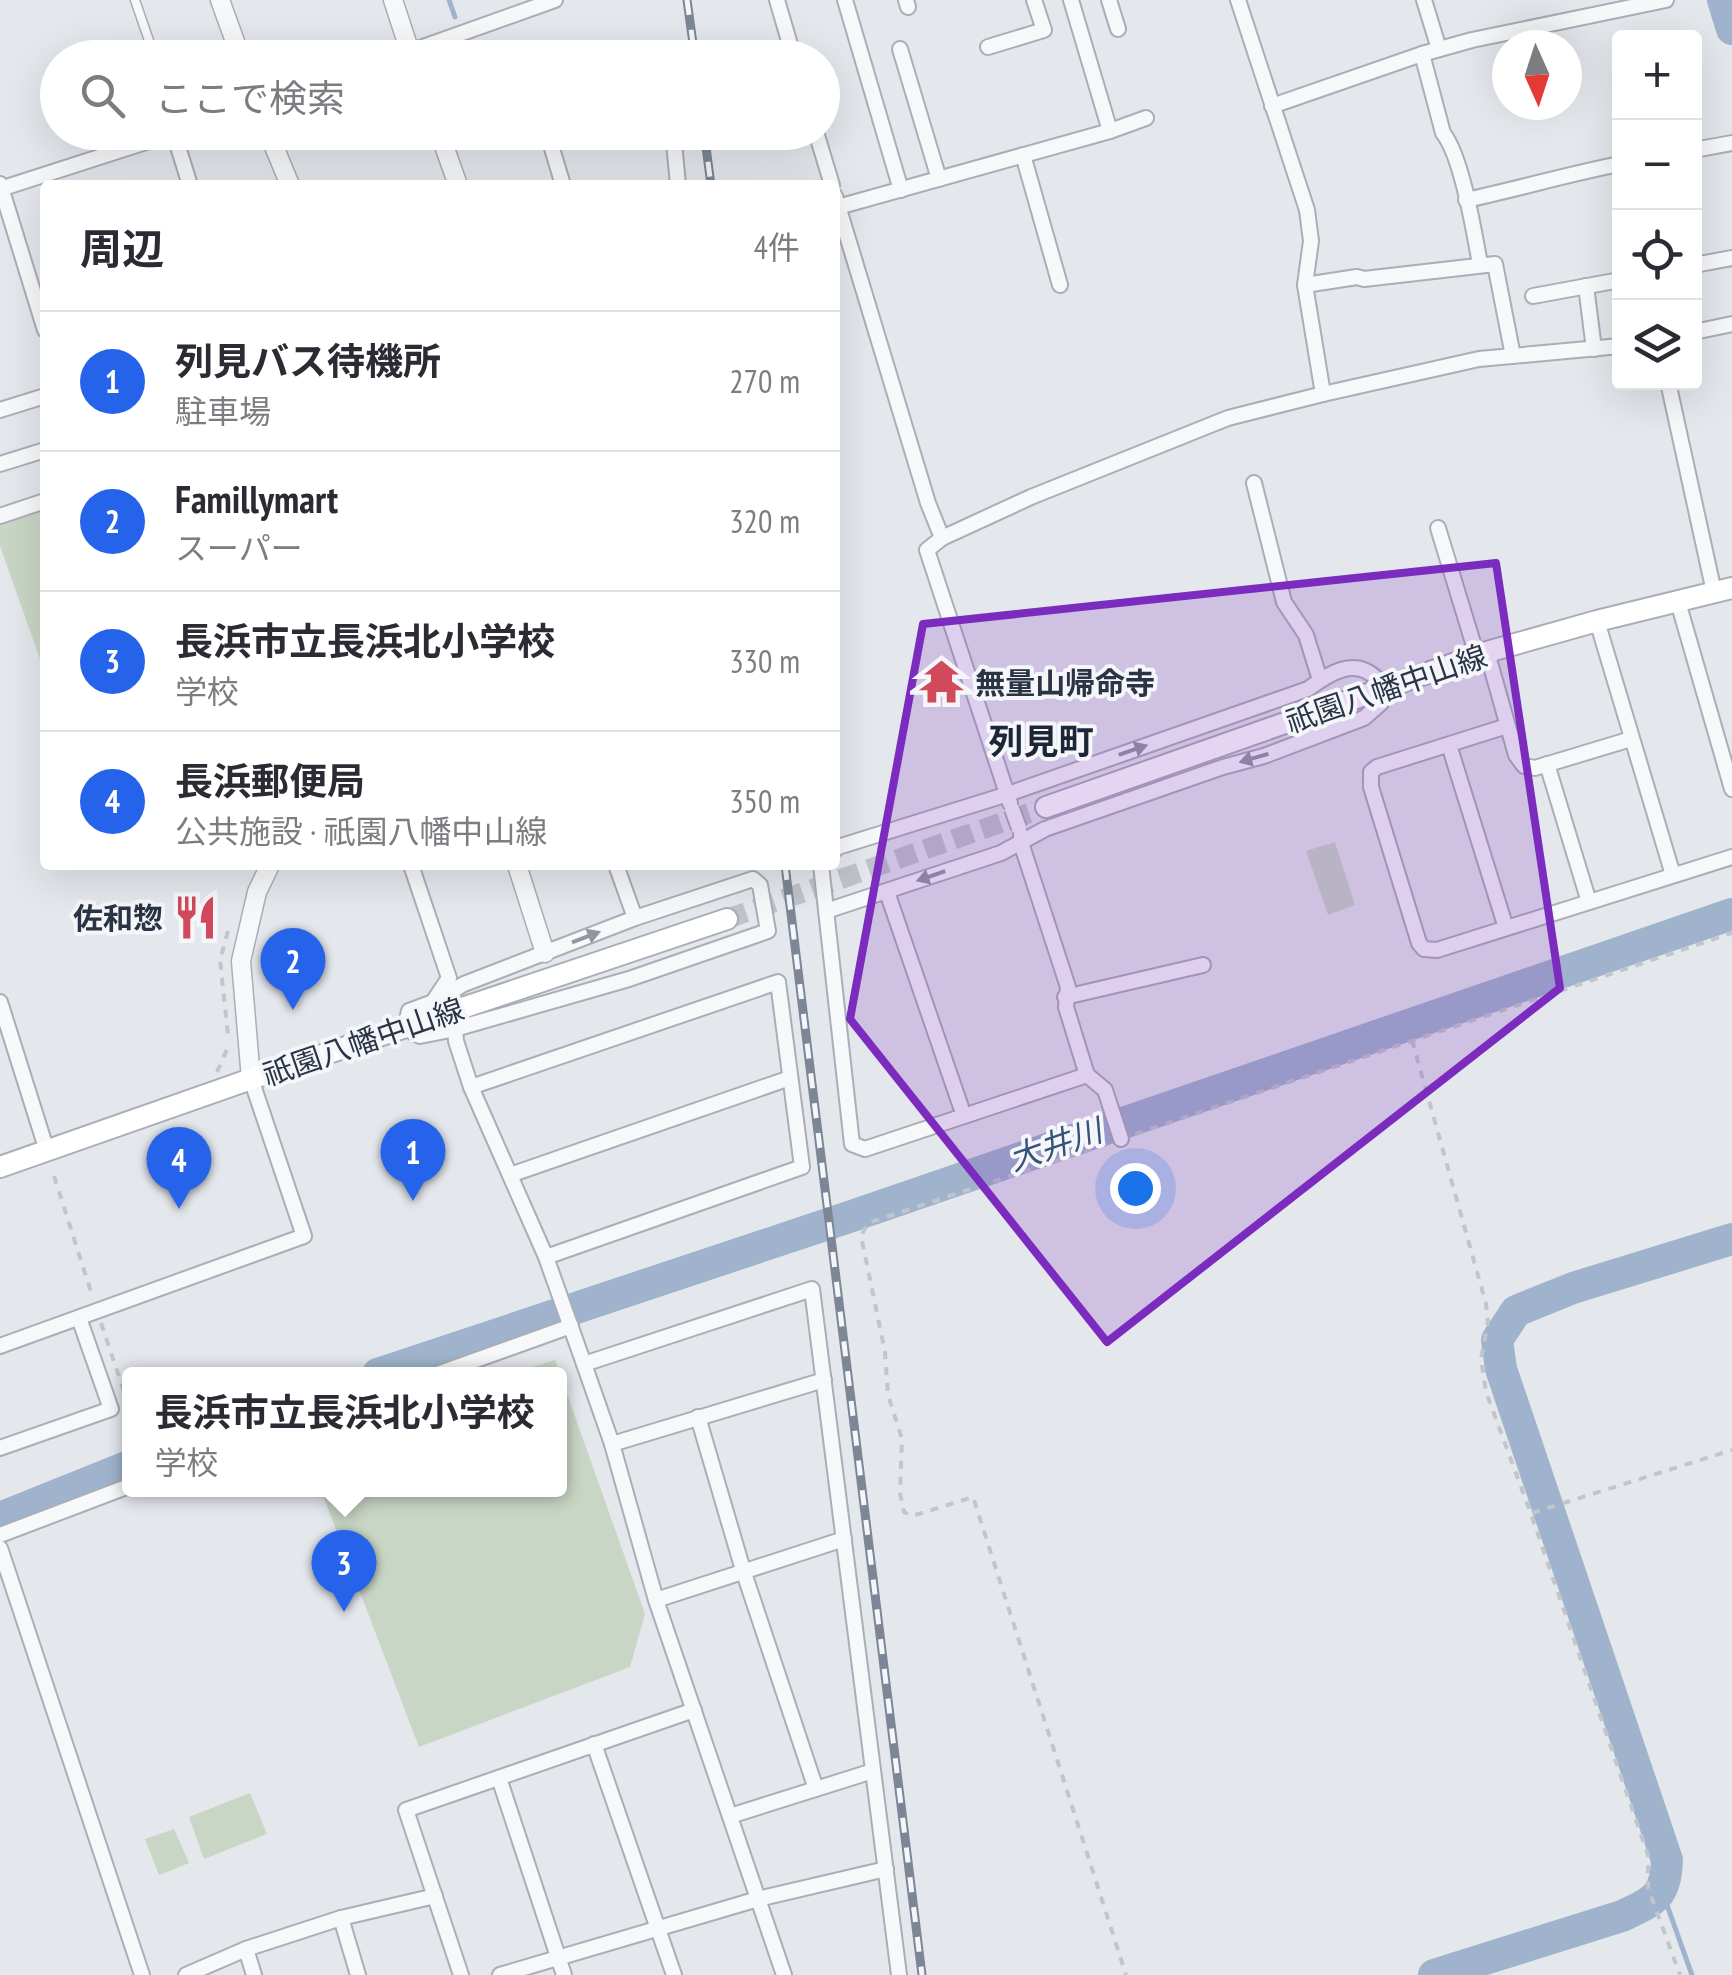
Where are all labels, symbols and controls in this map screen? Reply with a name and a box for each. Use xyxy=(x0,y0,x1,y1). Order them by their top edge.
north arrow xyxy=(1492,30,1582,120)
map controls xyxy=(1612,30,1702,390)
button: + xyxy=(1612,30,1702,120)
search box xyxy=(40,40,840,150)
icon: search xyxy=(75,68,130,123)
text: ここで検索 xyxy=(155,73,345,122)
button: − xyxy=(1612,120,1702,210)
button: locate xyxy=(1612,210,1702,300)
text: 周辺 xyxy=(80,221,164,276)
text: 4件 xyxy=(754,226,800,268)
button: layers xyxy=(1612,300,1702,390)
text: 列見バス待機所 xyxy=(175,336,441,385)
text: 1 xyxy=(105,360,120,402)
text: 270 m xyxy=(729,360,800,402)
text: 駐車場 xyxy=(175,390,271,432)
text: Famillymart xyxy=(175,474,338,523)
text: 2 xyxy=(105,500,120,542)
text: 320 m xyxy=(729,500,800,542)
text: スーパー xyxy=(175,527,303,569)
text: 長浜市立長浜北小学校 xyxy=(175,616,555,665)
street label: 祇園八幡中山線 xyxy=(1280,635,1492,741)
text: 3 xyxy=(105,640,120,682)
text: 330 m xyxy=(729,640,800,682)
temple icon: 無量山帰命寺 xyxy=(918,658,966,706)
place label: 無量山帰命寺 xyxy=(975,663,1155,702)
text: 学校 xyxy=(175,670,239,712)
district label: 列見町 xyxy=(988,718,1094,764)
one-way arrow xyxy=(1119,742,1149,757)
one-way arrow xyxy=(1238,751,1268,766)
text: 長浜郵便局 xyxy=(175,756,365,805)
text: 4 xyxy=(105,780,120,822)
text: 350 m xyxy=(729,780,800,822)
text: 公共施設 · 祇園八幡中山線 xyxy=(175,810,547,852)
one-way arrow xyxy=(916,870,946,885)
restaurant icon: 佐和惣 xyxy=(172,893,220,941)
place label: 佐和惣 xyxy=(73,898,163,937)
pin: 2 xyxy=(260,928,326,1010)
one-way arrow xyxy=(572,929,602,944)
street label: 祇園八幡中山線 xyxy=(257,988,469,1094)
water label: 大井川 xyxy=(1003,1108,1110,1179)
pin: 1 xyxy=(380,1118,446,1201)
pin: 4 xyxy=(146,1126,212,1209)
your location xyxy=(1110,1163,1161,1214)
popup xyxy=(122,1367,567,1497)
text: 長浜市立長浜北小学校 xyxy=(154,1387,535,1436)
text: 学校 xyxy=(154,1441,219,1483)
pin: 3 xyxy=(312,1530,376,1612)

